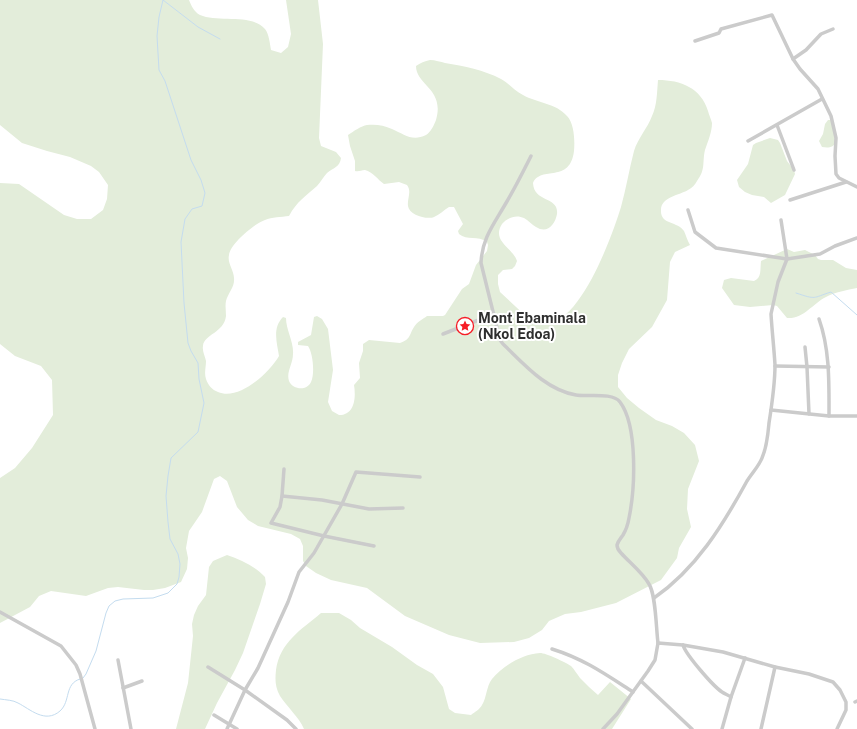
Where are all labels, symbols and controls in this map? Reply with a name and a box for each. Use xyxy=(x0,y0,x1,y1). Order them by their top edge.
place label: Mont Ebaminala (Nkol Edoa) xyxy=(478,310,586,342)
place icon: Mont Ebaminala (Nkol Edoa) xyxy=(455,316,475,336)

